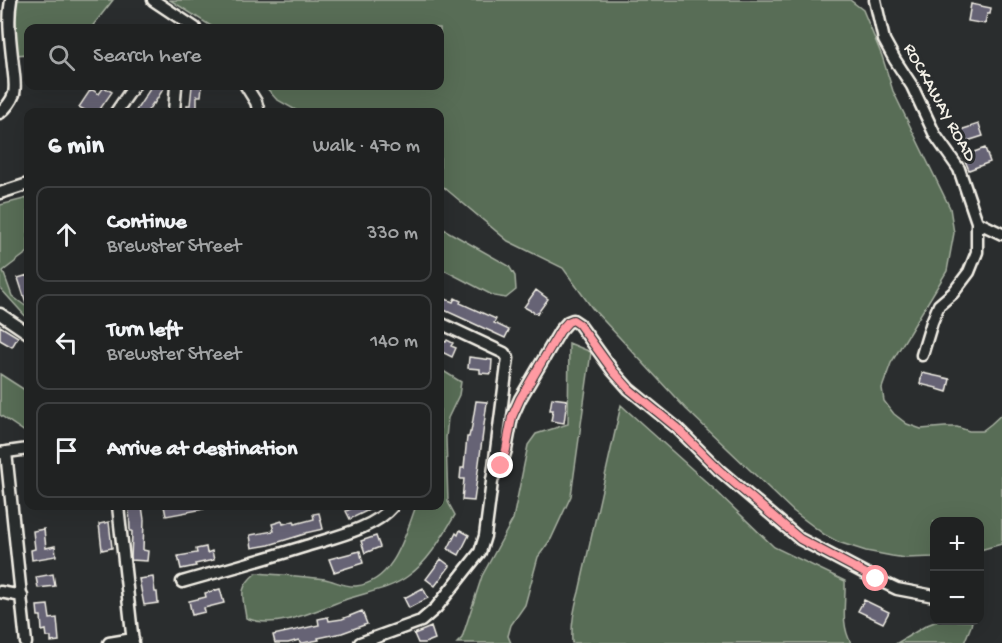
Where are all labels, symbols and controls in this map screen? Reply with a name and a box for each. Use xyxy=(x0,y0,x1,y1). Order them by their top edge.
search box xyxy=(24,24,444,90)
street label: ROCKAWAY ROAD xyxy=(898,40,980,166)
icon: search xyxy=(45,41,78,74)
text: Search here xyxy=(93,44,201,70)
text: 6 min xyxy=(48,132,104,163)
text: Walk · 470 m xyxy=(313,136,420,159)
text: Continue xyxy=(107,210,187,236)
icon: ahead xyxy=(50,218,83,251)
text: 330 m xyxy=(367,223,418,246)
text: Brewster Street xyxy=(107,236,241,259)
text: Turn left xyxy=(107,318,181,344)
icon: left xyxy=(50,326,83,359)
text: 140 m xyxy=(370,331,418,354)
text: Brewster Street xyxy=(107,344,241,367)
icon: arrive xyxy=(50,434,83,467)
text: Arrive at destination xyxy=(107,437,297,463)
route end xyxy=(487,452,513,478)
map controls xyxy=(930,517,984,625)
button: + xyxy=(930,517,984,571)
route start xyxy=(862,565,888,591)
button: − xyxy=(930,571,984,625)

